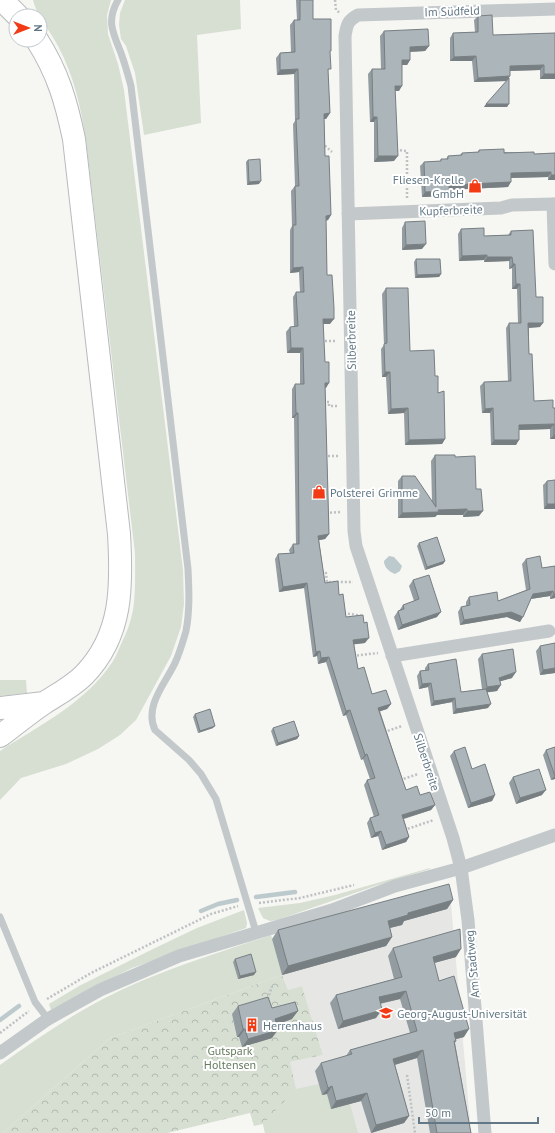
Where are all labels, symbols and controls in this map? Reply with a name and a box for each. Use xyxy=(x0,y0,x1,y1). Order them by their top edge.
street label: Im Südfeld xyxy=(424,3,480,19)
north arrow xyxy=(8,8,48,48)
text: N xyxy=(31,24,45,32)
place label: Fliesen-Krelle GmbH xyxy=(393,172,464,201)
shop icon: Fliesen-Krelle GmbH xyxy=(467,178,483,194)
street label: Kupferbreite xyxy=(419,201,483,219)
street label: Silberbreite xyxy=(343,310,359,370)
shop icon: Polsterei Grimme xyxy=(311,484,327,500)
place label: Polsterei Grimme xyxy=(330,485,418,500)
street label: Silberbreite xyxy=(411,731,443,793)
street label: Am Stadtweg xyxy=(462,929,482,999)
school or university icon: Georg-August-Universität xyxy=(378,1005,394,1021)
place label: Georg-August-Universität xyxy=(397,1006,527,1021)
building icon: Herrenhaus xyxy=(244,1017,260,1033)
place label: Herrenhaus xyxy=(263,1018,322,1033)
park label: Gutspark Holtensen xyxy=(204,1043,256,1072)
scale bar xyxy=(419,1099,538,1125)
text: 50 m xyxy=(425,1105,451,1120)

